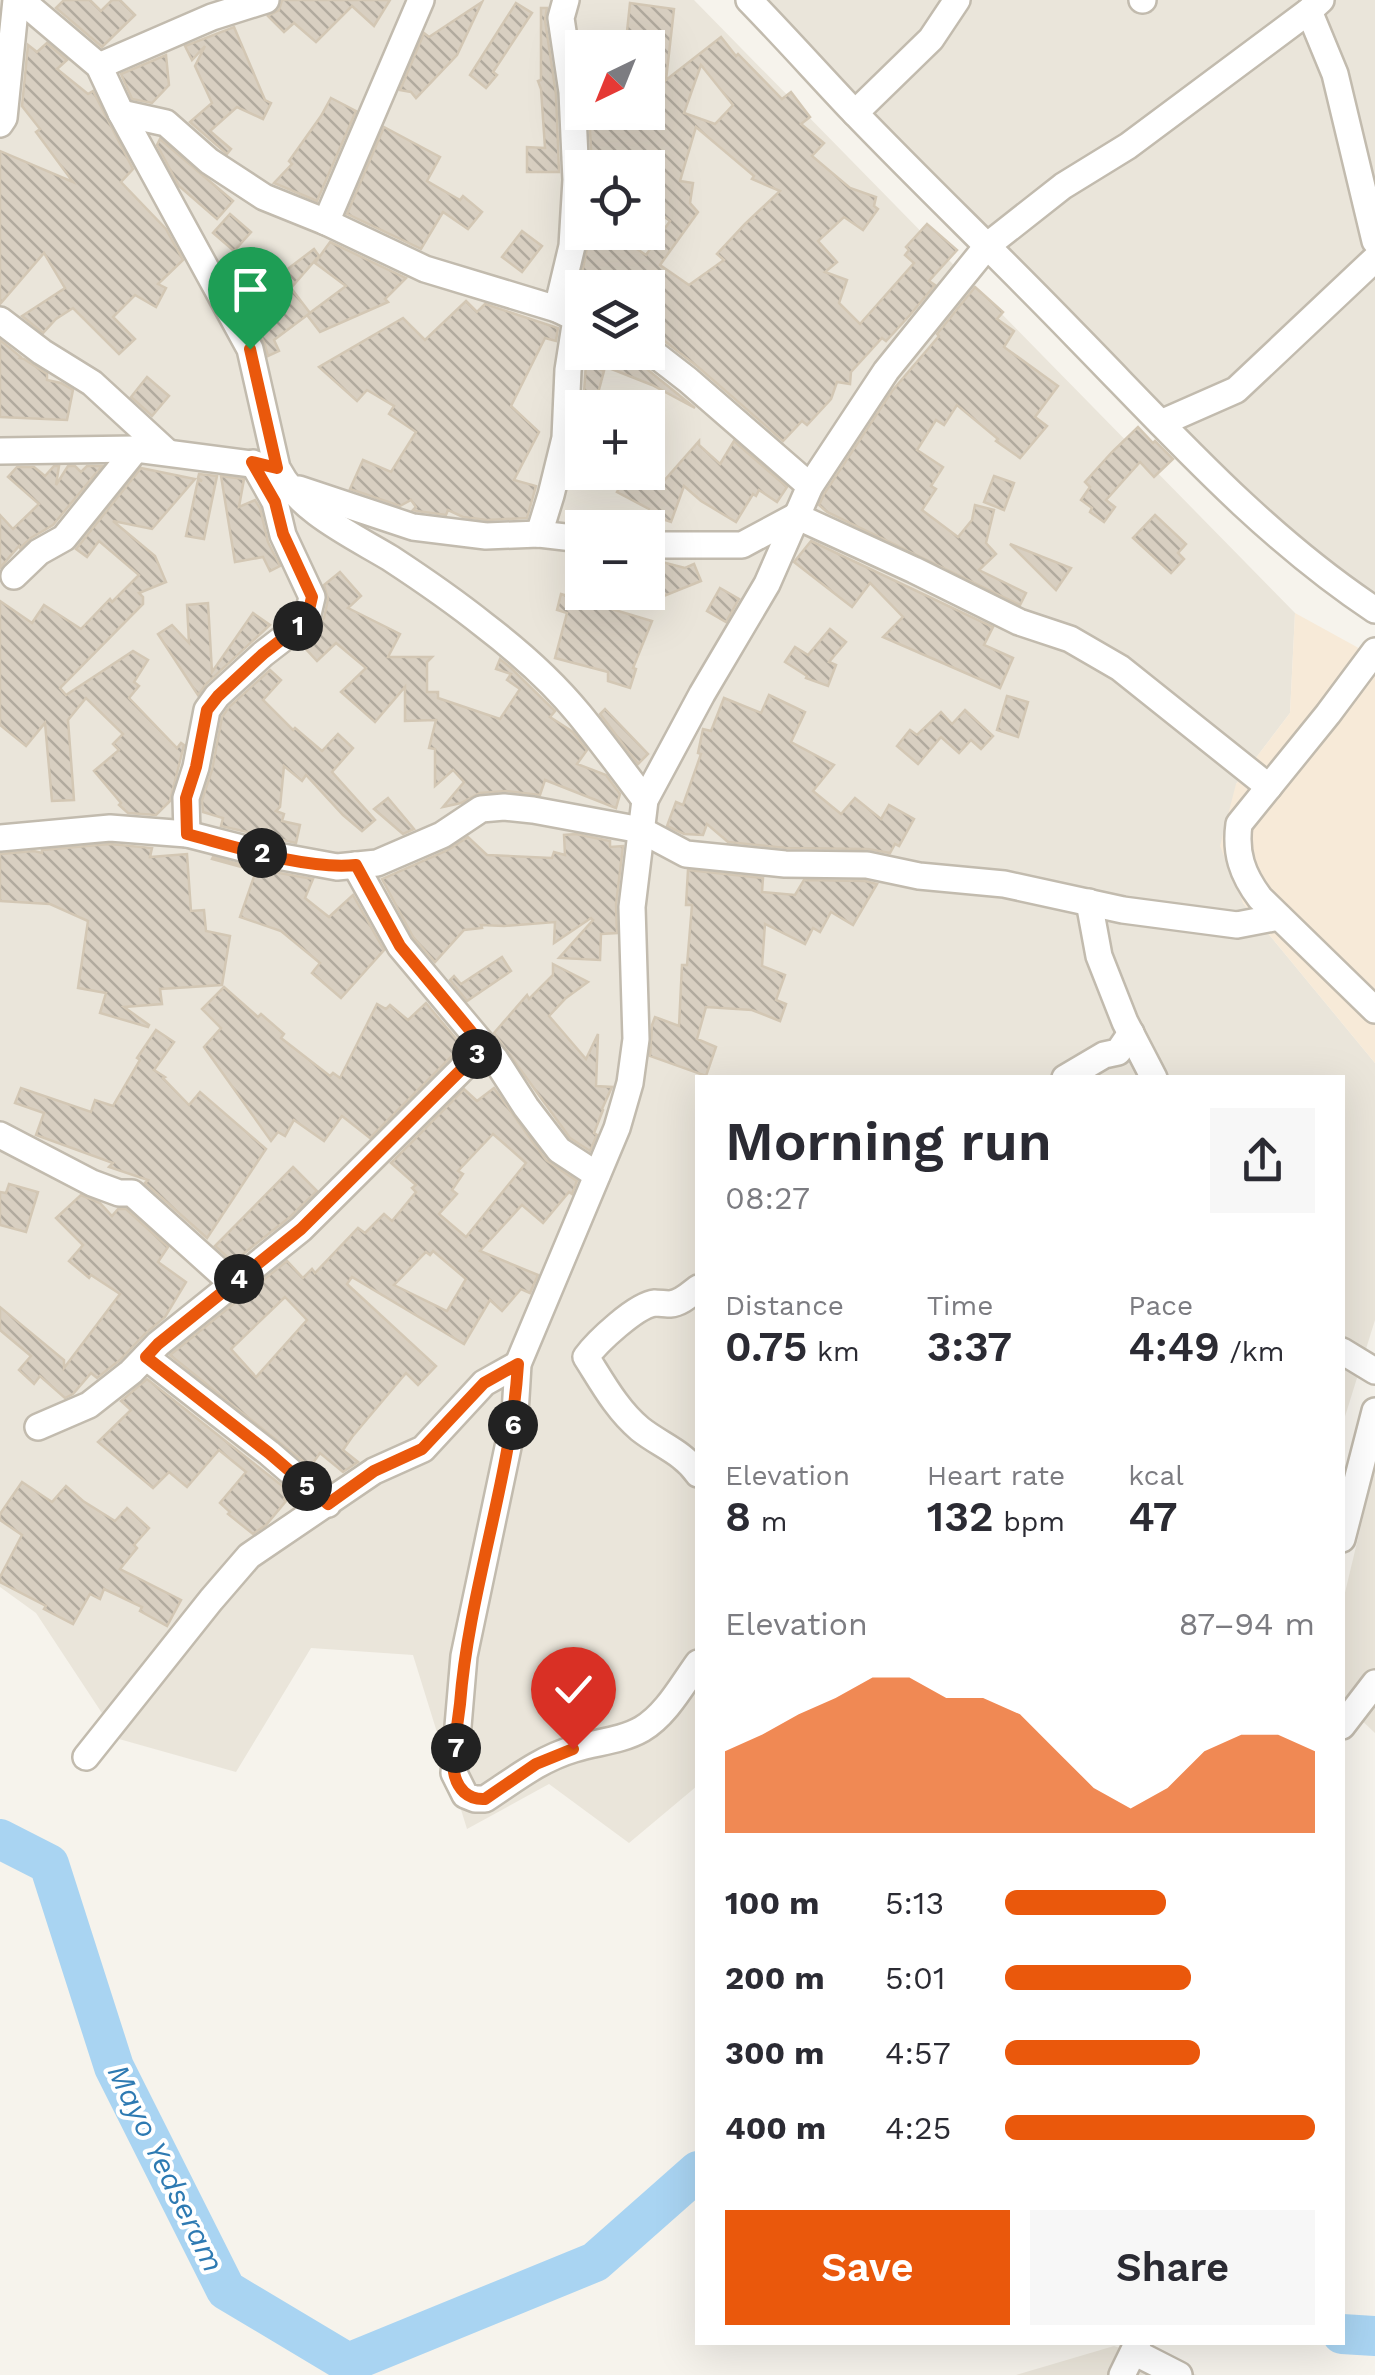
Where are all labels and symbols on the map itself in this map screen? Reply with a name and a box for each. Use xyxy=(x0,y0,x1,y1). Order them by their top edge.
north arrow xyxy=(565,30,665,130)
pin xyxy=(208,247,293,350)
pin: 1 xyxy=(273,601,323,651)
pin: 2 xyxy=(237,828,287,878)
pin: 3 xyxy=(452,1029,502,1079)
pin: 4 xyxy=(214,1254,264,1304)
pin: 6 xyxy=(488,1400,538,1450)
pin: 5 xyxy=(282,1461,332,1511)
pin xyxy=(531,1647,616,1750)
pin: 7 xyxy=(431,1723,481,1773)
water label: Mayo Yedseram xyxy=(101,2059,231,2277)

